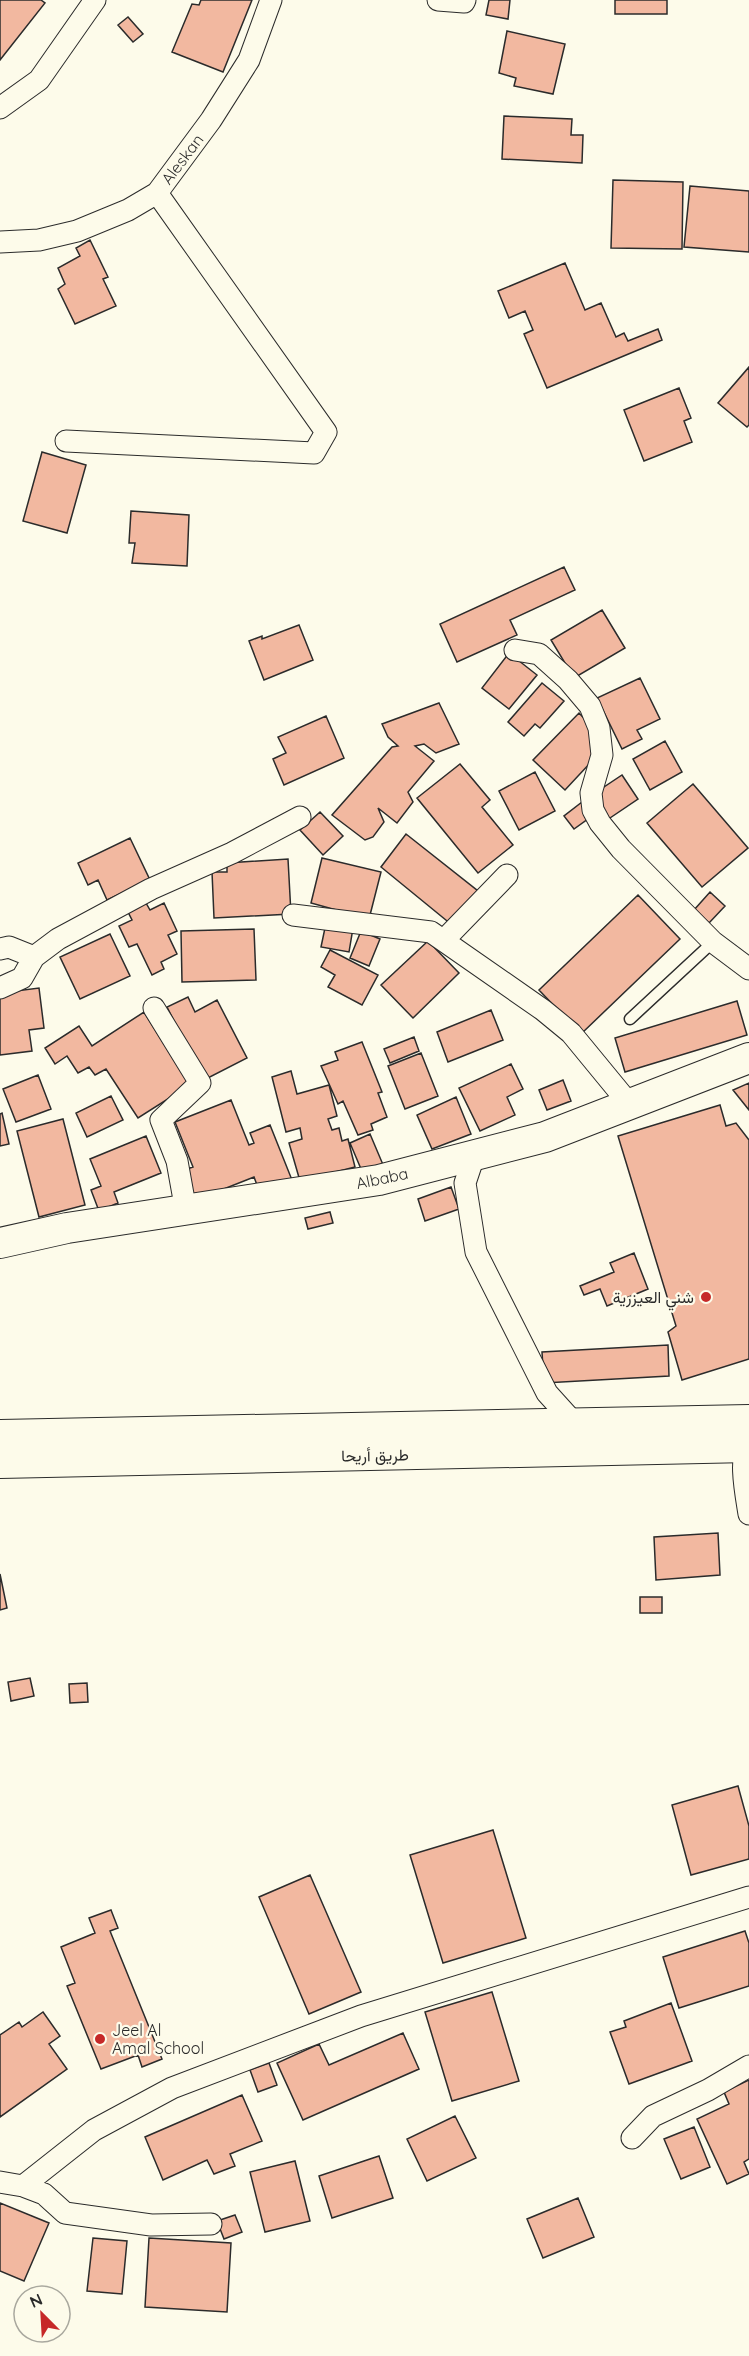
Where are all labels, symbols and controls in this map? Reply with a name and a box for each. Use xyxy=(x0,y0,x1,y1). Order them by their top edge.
street label: Aleskan xyxy=(157,130,207,188)
street label: Albaba xyxy=(354,1163,410,1193)
place label: شني العيزرية xyxy=(613,1287,694,1311)
marker: شني العيزرية xyxy=(699,1290,713,1304)
street label: طريق أريحا xyxy=(341,1444,409,1467)
place label: Jeel Al Amal School xyxy=(112,2020,204,2058)
marker: Jeel Al Amal School xyxy=(93,2032,107,2046)
north arrow xyxy=(12,2284,72,2344)
text: N xyxy=(26,2289,45,2312)

